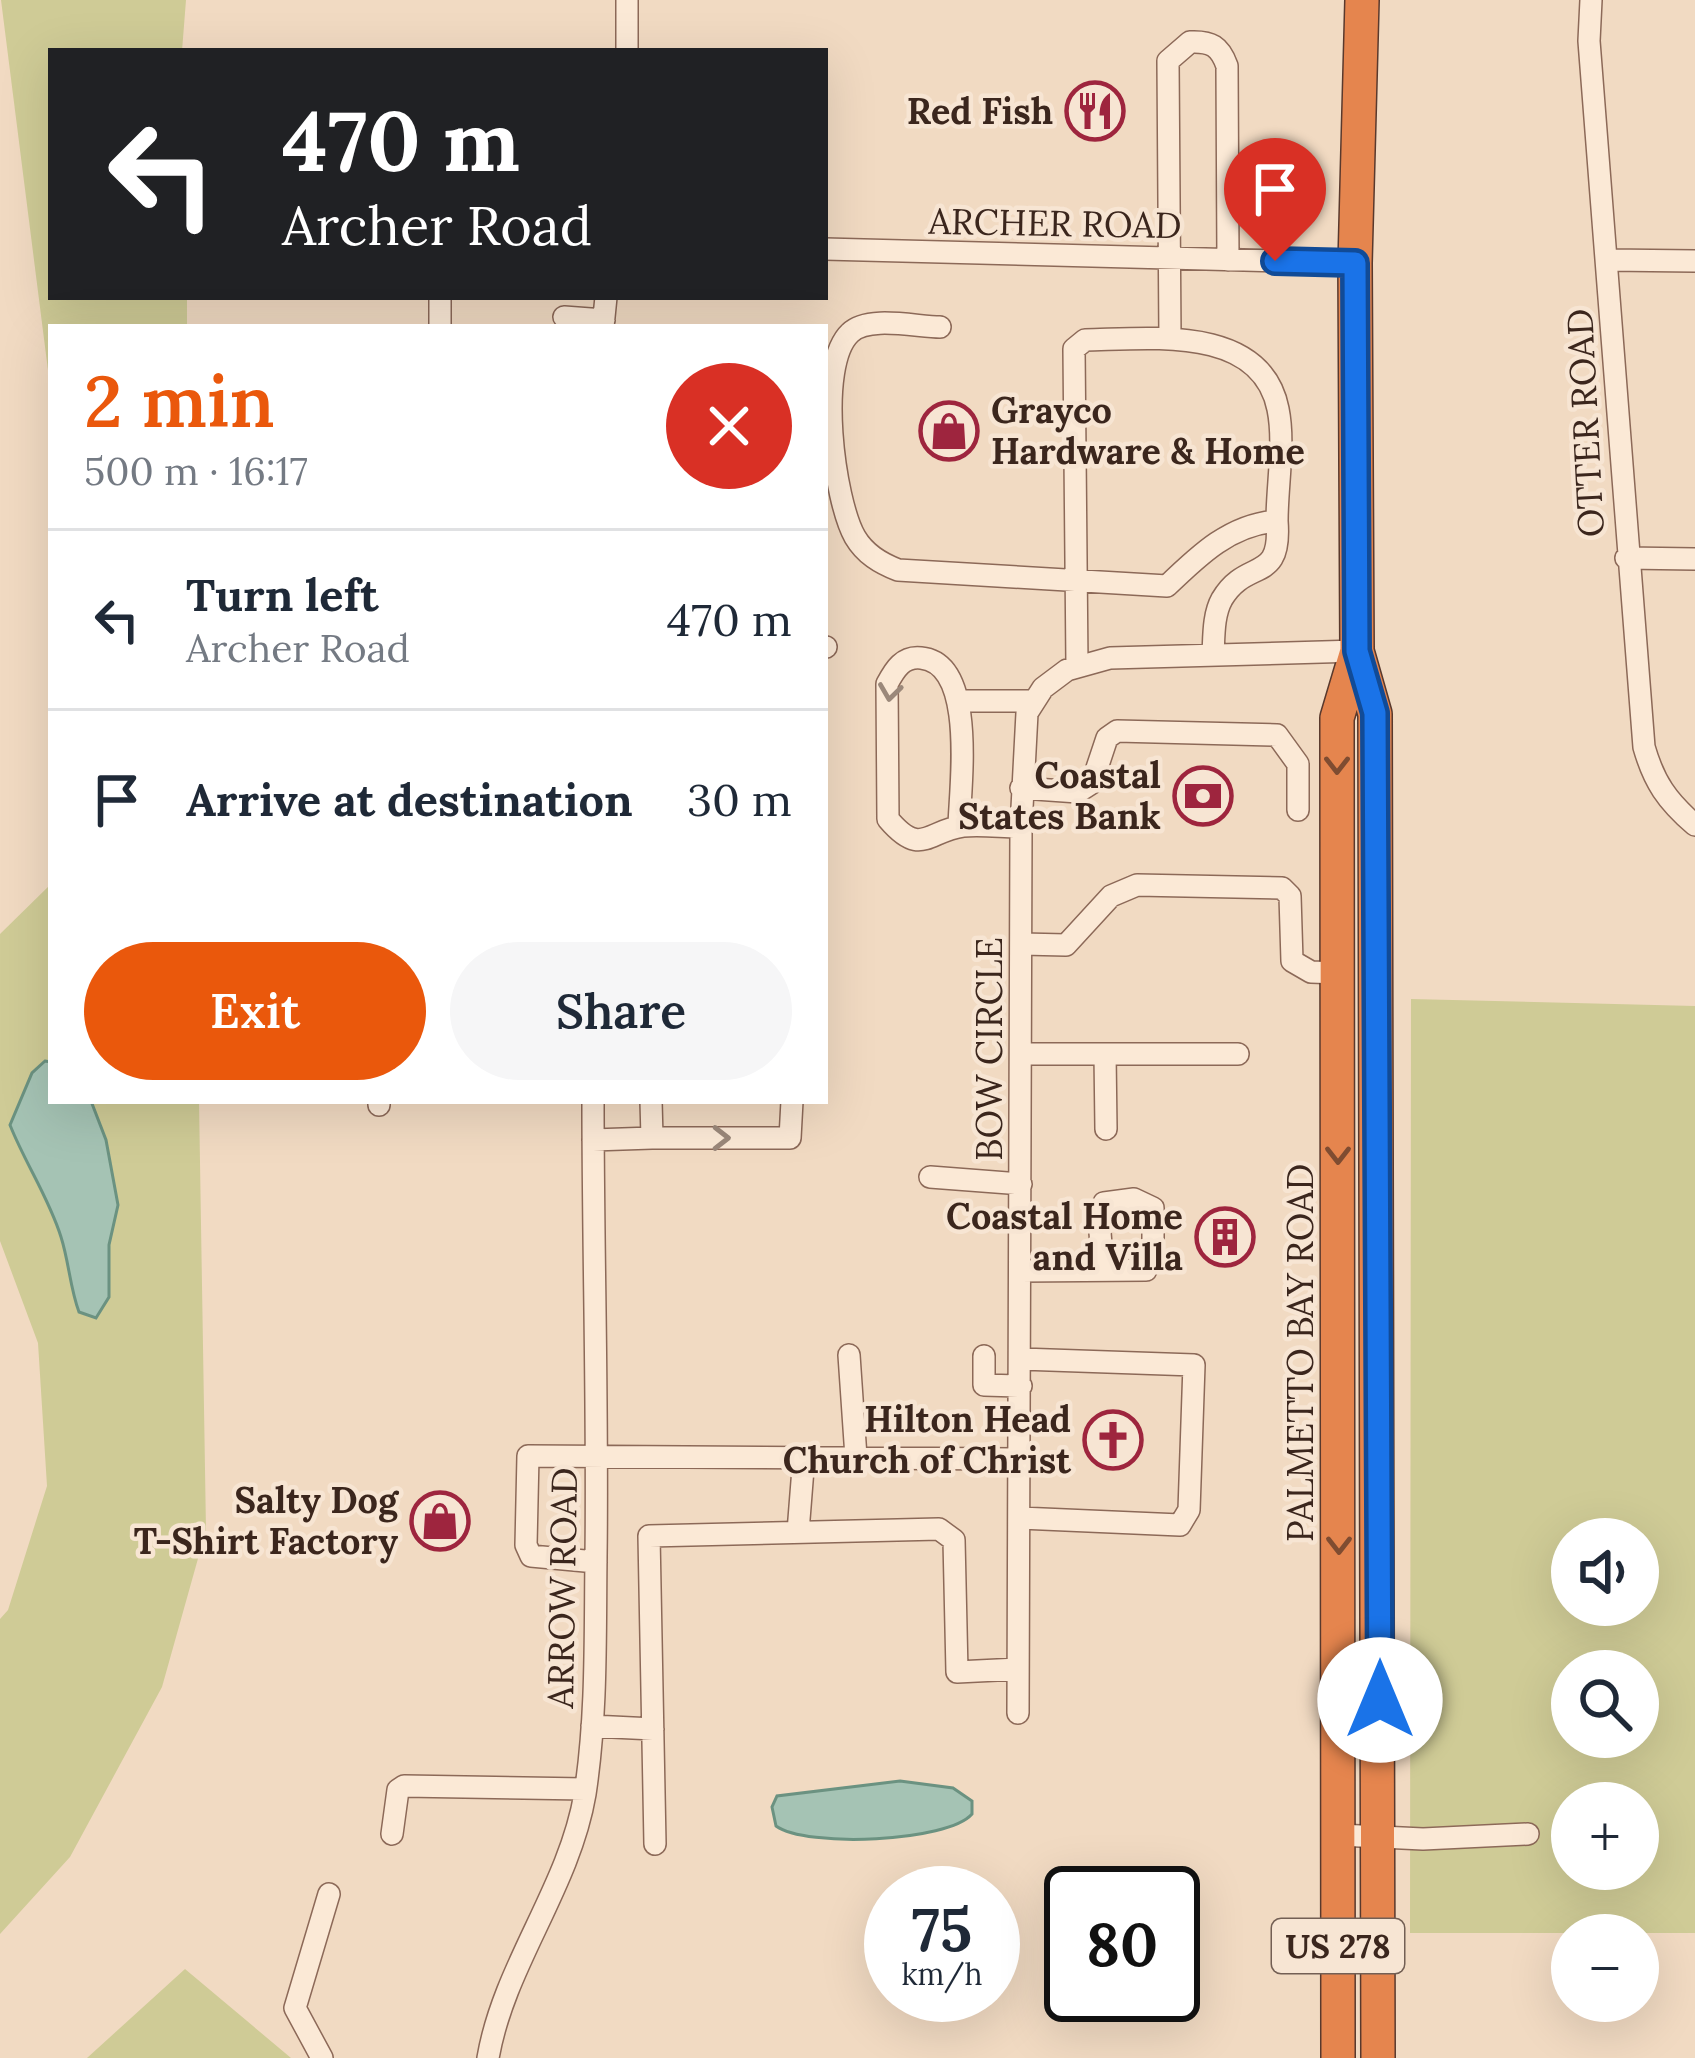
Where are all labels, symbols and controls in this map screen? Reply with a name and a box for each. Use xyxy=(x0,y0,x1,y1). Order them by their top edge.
restaurant icon: Red Fish xyxy=(1064,80,1126,142)
text: 470 m xyxy=(282,86,520,194)
place label: Red Fish xyxy=(907,88,1053,134)
icon: left xyxy=(84,96,240,252)
pin xyxy=(1224,138,1326,261)
icon: arrive xyxy=(1242,156,1308,222)
text: Archer Road xyxy=(282,191,592,260)
street label: ARCHER ROAD xyxy=(927,198,1182,248)
street label: OTTER ROAD xyxy=(1556,308,1614,538)
text: 2 min xyxy=(84,355,275,447)
button: close xyxy=(666,363,792,489)
place label: Grayco Hardware & Home xyxy=(991,387,1305,474)
shop icon: Grayco Hardware & Home xyxy=(918,400,980,462)
text: 500 m · 16:17 xyxy=(84,446,308,496)
text: Turn left xyxy=(186,566,379,623)
icon: left xyxy=(84,587,150,653)
text: 470 m xyxy=(667,591,792,648)
text: Archer Road xyxy=(186,623,410,673)
one-way arrow xyxy=(878,682,904,702)
place label: Coastal States Bank xyxy=(958,752,1161,839)
one-way arrow xyxy=(1324,757,1350,775)
bank icon: Coastal States Bank xyxy=(1172,765,1234,827)
icon: arrive xyxy=(84,767,150,833)
text: Arrive at destination xyxy=(186,771,633,828)
text: 30 m xyxy=(687,771,792,828)
street label: BOW CIRCLE xyxy=(966,937,1012,1161)
button: Exit xyxy=(84,942,426,1080)
button: Share xyxy=(450,942,792,1080)
one-way arrow xyxy=(713,1125,731,1151)
one-way arrow xyxy=(1325,1147,1351,1165)
street label: PALMETTO BAY ROAD xyxy=(1277,1164,1323,1542)
place label: Coastal Home and Villa xyxy=(946,1193,1183,1280)
building icon: Coastal Home and Villa xyxy=(1194,1206,1256,1268)
place label: Hilton Head Church of Christ xyxy=(783,1396,1072,1483)
church icon: Hilton Head Church of Christ xyxy=(1082,1409,1144,1471)
street label: ARROW ROAD xyxy=(537,1467,587,1710)
place label: Salty Dog T-Shirt Factory xyxy=(134,1477,400,1564)
shop icon: Salty Dog T-Shirt Factory xyxy=(409,1490,471,1552)
map controls xyxy=(1551,1518,1659,2022)
button: sound xyxy=(1551,1518,1659,1626)
one-way arrow xyxy=(1326,1537,1352,1555)
position arrow xyxy=(1317,1637,1443,1763)
button: search xyxy=(1551,1650,1659,1758)
button: + xyxy=(1551,1782,1659,1890)
speed limit sign: 80 xyxy=(1044,1866,1200,2022)
text: 75 xyxy=(912,1891,972,1967)
button: − xyxy=(1551,1914,1659,2022)
road number: US 278 xyxy=(1272,1919,1404,1973)
text: km/h xyxy=(901,1955,983,1993)

